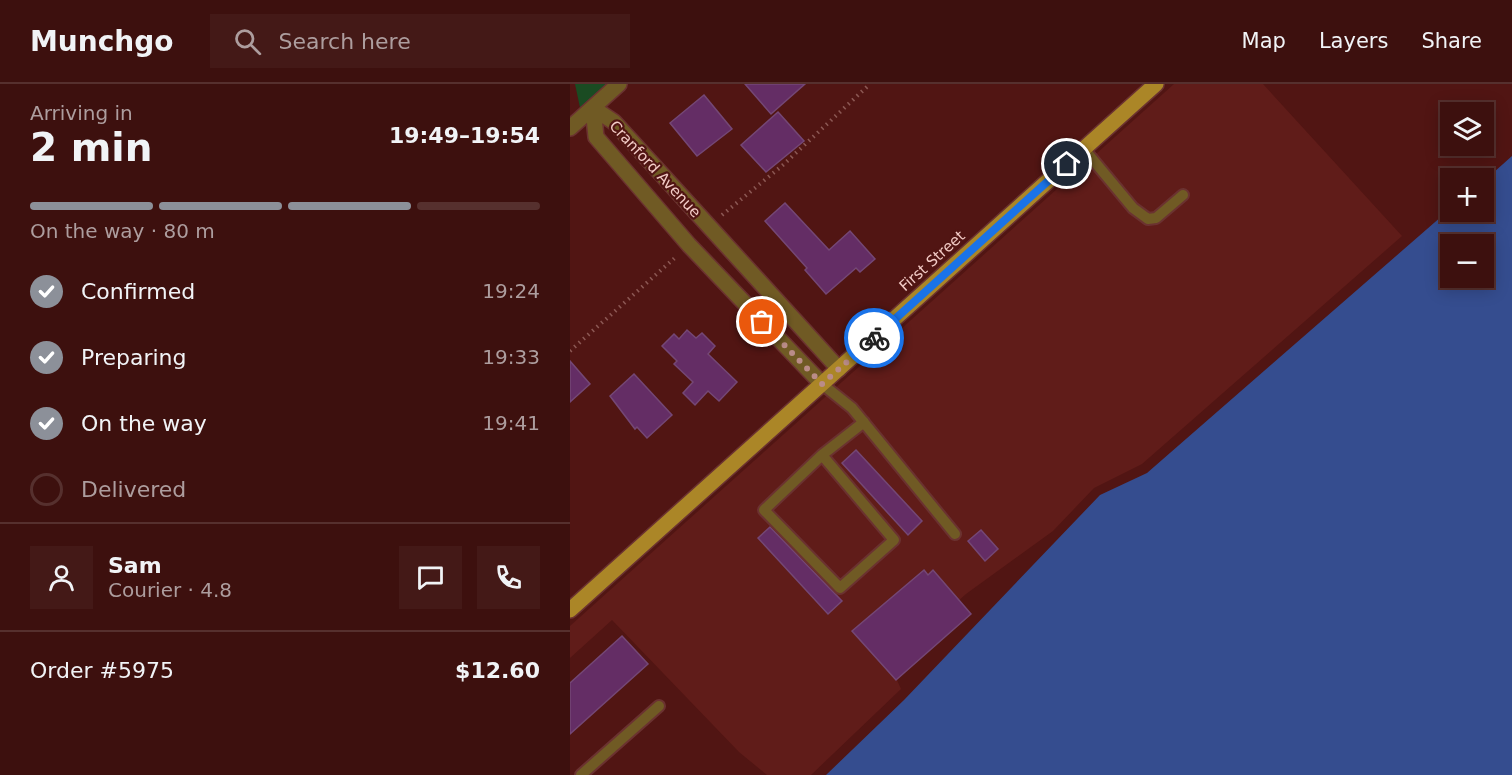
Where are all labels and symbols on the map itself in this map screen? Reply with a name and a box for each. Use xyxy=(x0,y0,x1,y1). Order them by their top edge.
street label: Cranford Avenue xyxy=(606,117,704,221)
pin xyxy=(1041,138,1092,189)
street label: First Street xyxy=(896,227,969,295)
pin xyxy=(736,296,787,347)
courier xyxy=(844,308,904,368)

